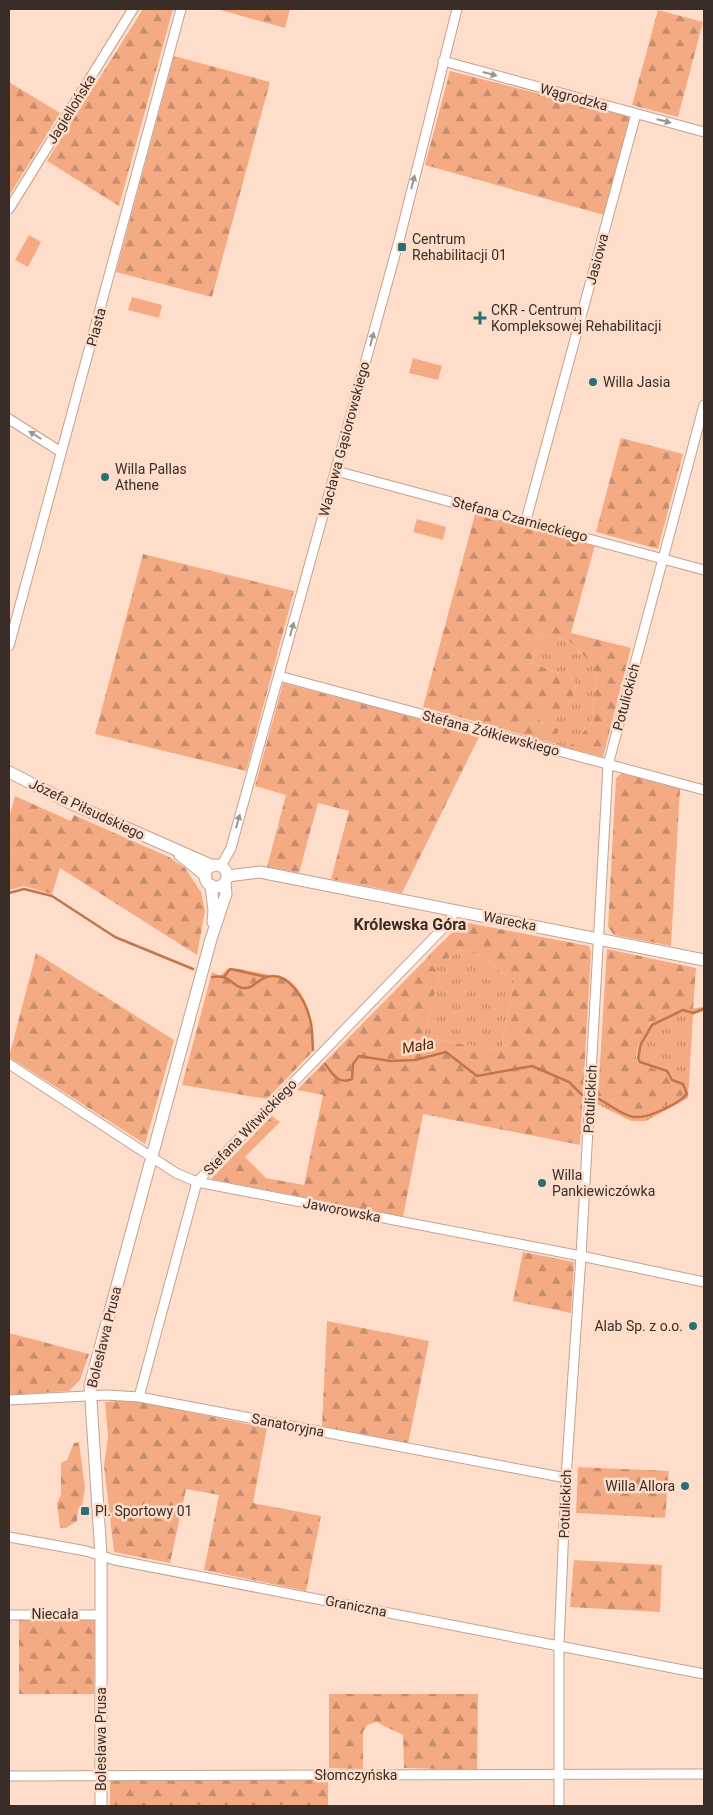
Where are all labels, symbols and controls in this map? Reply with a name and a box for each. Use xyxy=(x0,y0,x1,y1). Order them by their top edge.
one-way arrow xyxy=(483,70,498,78)
street label: Jagiellońska xyxy=(43,71,99,147)
street label: Wągrodzka xyxy=(538,80,610,114)
one-way arrow xyxy=(657,118,672,126)
one-way arrow xyxy=(409,174,417,190)
place label: Centrum Rehabilitacji 01 xyxy=(412,231,507,263)
street label: Jasiowa xyxy=(583,232,611,286)
marker: Centrum Rehabilitacji 01 xyxy=(396,241,408,253)
place label: CKR - Centrum Kompleksowej Rehabilitacji xyxy=(491,302,661,334)
street label: Piasta xyxy=(83,306,109,348)
marker: CKR - Centrum Kompleksowej Rehabilitacji xyxy=(473,311,487,325)
one-way arrow xyxy=(368,332,376,347)
street label: Wacława Gąsiorowskiego xyxy=(316,360,372,518)
place label: Willa Jasia xyxy=(603,374,670,390)
marker: Willa Jasia xyxy=(587,376,599,388)
one-way arrow xyxy=(28,431,41,440)
place label: Willa Pallas Athene xyxy=(115,461,187,493)
marker: Willa Pallas Athene xyxy=(99,471,111,483)
street label: Stefana Czarnieckiego xyxy=(450,493,590,545)
one-way arrow xyxy=(288,621,296,636)
street label: Potulickich xyxy=(609,662,643,732)
street label: Stefana Żółkiewskiego xyxy=(421,707,561,759)
street label: Józefa Piłsudskiego xyxy=(27,775,147,843)
one-way arrow xyxy=(235,814,243,829)
street label: Warecka xyxy=(482,908,538,934)
district label: Królewska Góra xyxy=(354,915,467,934)
water label: Mała xyxy=(400,1034,436,1058)
street label: Potulickich xyxy=(580,1064,600,1134)
street label: Stefana Witwickiego xyxy=(200,1076,300,1178)
place label: Willa Pankiewiczówka xyxy=(552,1167,655,1199)
marker: Willa Pankiewiczówka xyxy=(536,1177,548,1189)
street label: Jaworowska xyxy=(302,1195,382,1225)
street label: Bolesława Prusa xyxy=(84,1285,124,1389)
place label: Alab Sp. z o.o. xyxy=(594,1318,683,1334)
marker: Alab Sp. z o.o. xyxy=(687,1320,699,1332)
street label: Sanatoryjna xyxy=(250,1410,326,1440)
street label: Potulickich xyxy=(556,1469,574,1539)
place label: Willa Allora xyxy=(605,1478,675,1494)
marker: Willa Allora xyxy=(679,1480,691,1492)
place label: Pl. Sportowy 01 xyxy=(95,1503,192,1519)
marker: Pl. Sportowy 01 xyxy=(79,1505,91,1517)
street label: Graniczna xyxy=(324,1592,388,1620)
street label: Niecała xyxy=(31,1606,79,1622)
street label: Bolesława Prusa xyxy=(93,1687,109,1791)
street label: Słomczyńska xyxy=(315,1767,397,1783)

